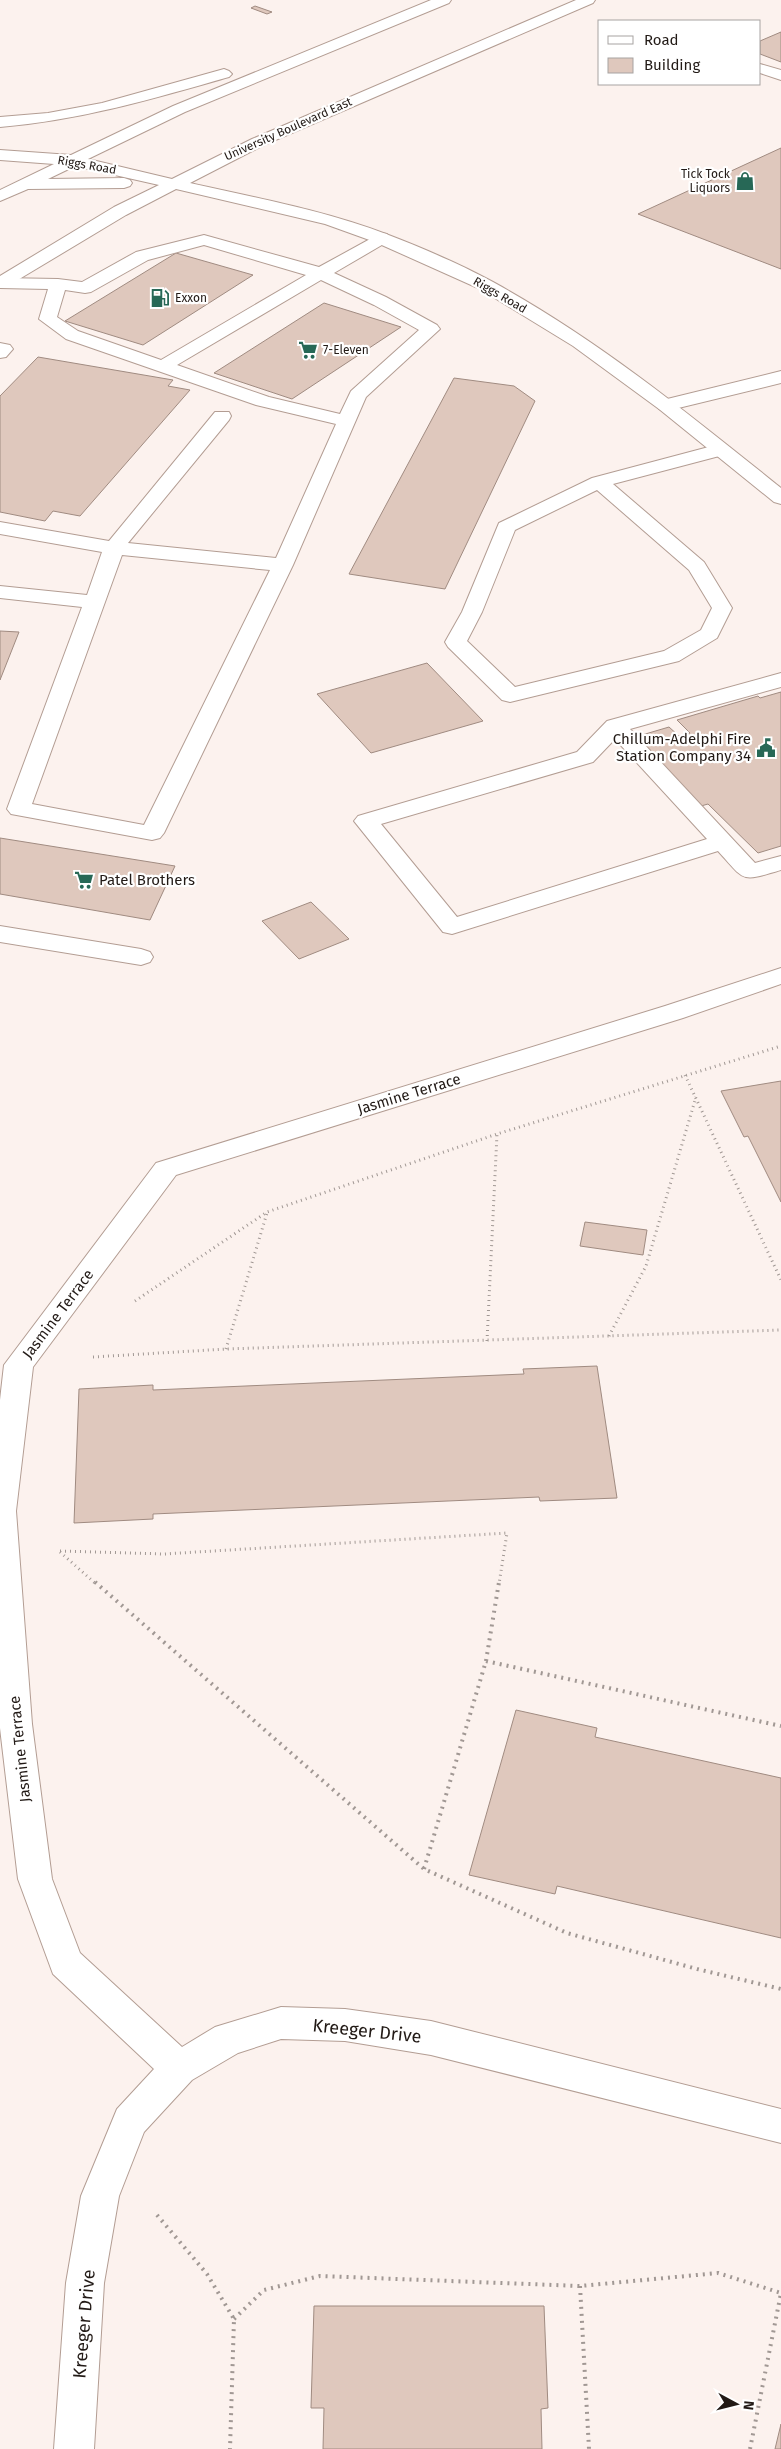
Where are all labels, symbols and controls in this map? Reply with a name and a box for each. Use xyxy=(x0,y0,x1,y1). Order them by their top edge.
legend xyxy=(598,20,761,85)
text: Road xyxy=(644,31,679,49)
text: Building xyxy=(644,56,700,74)
street label: University Boulevard East xyxy=(222,94,355,164)
street label: Riggs Road xyxy=(56,153,118,177)
place label: Tick Tock Liquors xyxy=(681,167,731,195)
shop icon: Tick Tock Liquors xyxy=(734,170,756,192)
street label: Riggs Road xyxy=(471,274,529,316)
fuel station icon: Exxon xyxy=(149,287,171,309)
place label: Exxon xyxy=(175,291,207,305)
supermarket icon: 7-Eleven xyxy=(297,339,319,361)
place label: 7-Eleven xyxy=(323,343,369,357)
place label: Chillum-Adelphi Fire Station Company 34 xyxy=(613,730,751,765)
public building icon: Chillum-Adelphi Fire Station Company 34 xyxy=(755,737,777,759)
supermarket icon: Patel Brothers xyxy=(73,869,95,891)
place label: Patel Brothers xyxy=(99,871,195,889)
street label: Jasmine Terrace xyxy=(355,1070,463,1118)
street label: Jasmine Terrace xyxy=(19,1266,97,1362)
street label: Jasmine Terrace xyxy=(5,1695,35,1803)
street label: Kreeger Drive xyxy=(311,2014,423,2048)
street label: Kreeger Drive xyxy=(68,2269,100,2379)
north arrow xyxy=(711,2379,761,2429)
text: N xyxy=(739,2400,757,2411)

